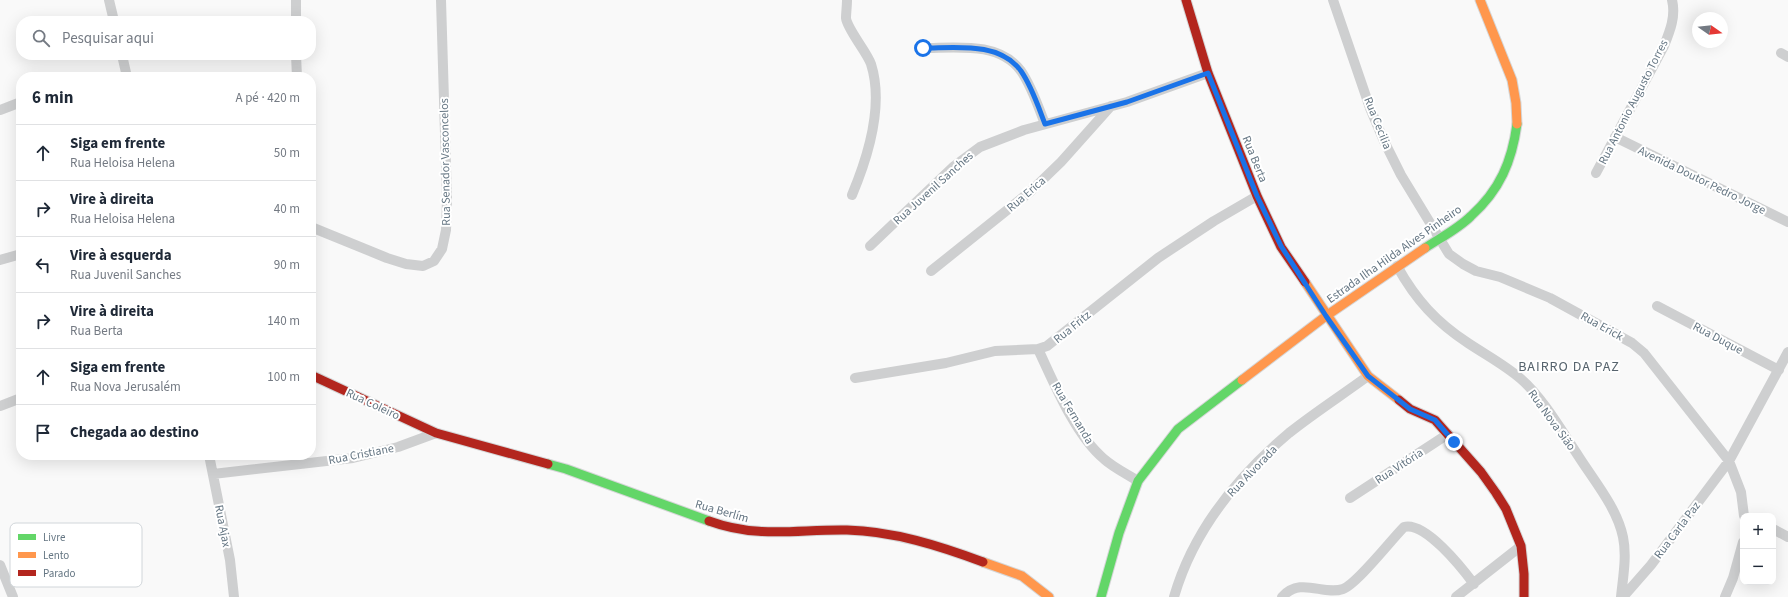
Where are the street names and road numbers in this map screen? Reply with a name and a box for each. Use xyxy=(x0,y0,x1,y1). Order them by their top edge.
street label: Rua Antonio Augusto Torres xyxy=(1595,37,1672,168)
street label: Rua Cecilia xyxy=(1359,94,1396,152)
street label: Rua Senador Vasconcelos xyxy=(436,98,455,226)
street label: Rua Berta xyxy=(1238,133,1272,185)
street label: Avenida Doutor Pedro Jorge xyxy=(1635,142,1769,219)
street label: Rua Juvenil Sanches xyxy=(890,148,977,229)
street label: Rua Erica xyxy=(1003,173,1050,216)
street label: Estrada Ilha Hilda Alves Pinheiro xyxy=(1323,201,1465,308)
street label: Rua Fritz xyxy=(1050,307,1095,348)
street label: Rua Erick xyxy=(1577,308,1626,345)
street label: Rua Duque xyxy=(1690,318,1746,359)
street label: Rua Fernanda xyxy=(1047,379,1098,447)
street label: Rua Coleiro xyxy=(343,385,403,424)
street label: Rua Nova Sião xyxy=(1524,386,1580,454)
street label: Rua Cristiane xyxy=(327,440,395,469)
street label: Rua Alvorada xyxy=(1223,442,1281,501)
street label: Rua Vitória xyxy=(1372,444,1427,488)
street label: Rua Berlím xyxy=(693,496,751,527)
street label: Rua Carla Paz xyxy=(1650,498,1705,562)
street label: Rua Ajax xyxy=(210,504,235,549)

